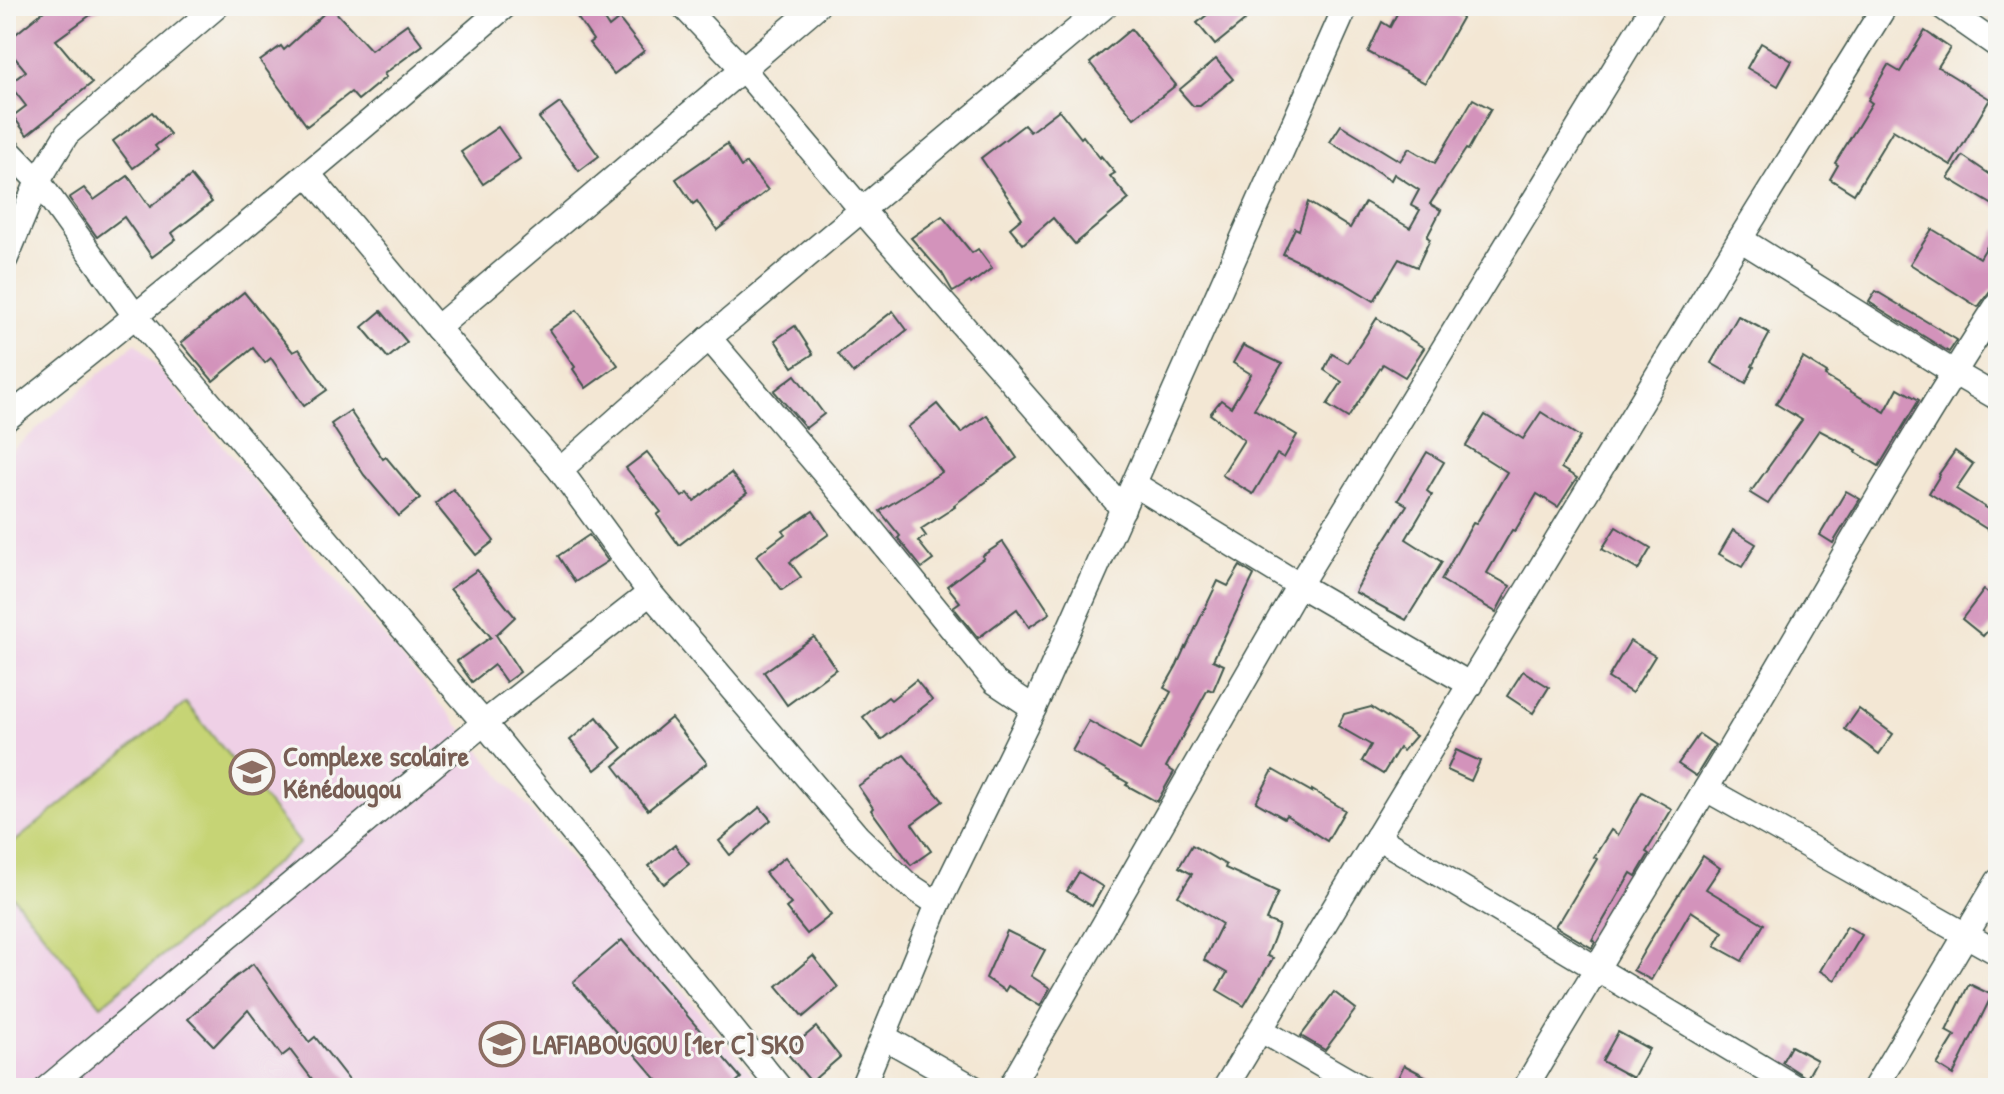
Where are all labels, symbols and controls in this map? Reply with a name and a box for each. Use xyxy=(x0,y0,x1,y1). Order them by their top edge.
place label: Complexe scolaire Kénédougou xyxy=(283,737,470,808)
school or university icon: Complexe scolaire Kénédougou xyxy=(228,748,276,796)
school or university icon: LAFIABOUGOU [1er C] SKO xyxy=(478,1020,526,1068)
place label: LAFIABOUGOU [1er C] SKO xyxy=(533,1025,804,1063)

